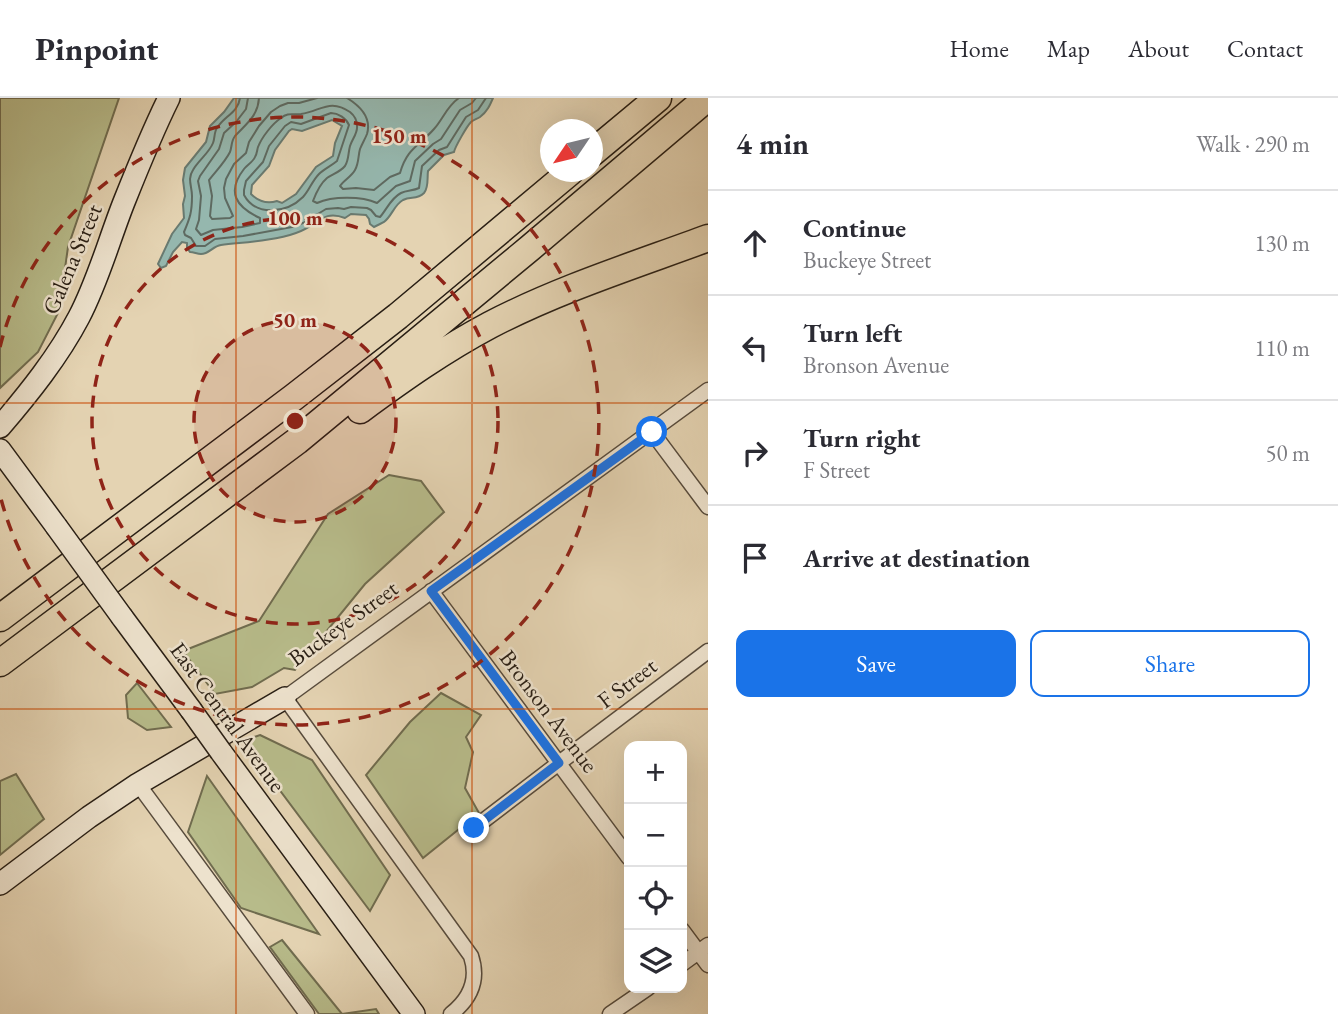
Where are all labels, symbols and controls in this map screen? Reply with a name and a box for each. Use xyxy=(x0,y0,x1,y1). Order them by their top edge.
text: Pinpoint xyxy=(35,27,158,70)
text: Home xyxy=(949,33,1009,64)
text: Map xyxy=(1047,33,1090,64)
text: About xyxy=(1128,33,1189,64)
text: Contact xyxy=(1227,33,1303,64)
north arrow xyxy=(540,119,603,182)
text: 150 m xyxy=(371,122,427,149)
text: 4 min xyxy=(736,124,809,163)
text: Walk · 290 m xyxy=(1196,129,1310,159)
street label: Galena Street xyxy=(35,199,109,319)
text: 100 m xyxy=(267,204,323,231)
text: Continue xyxy=(803,211,906,245)
icon: ahead xyxy=(736,224,774,262)
text: 130 m xyxy=(1254,228,1310,258)
text: Buckeye Street xyxy=(803,245,931,275)
text: 50 m xyxy=(273,306,317,333)
text: Turn left xyxy=(803,316,902,350)
icon: left xyxy=(736,329,774,367)
text: 110 m xyxy=(1254,333,1310,363)
text: Bronson Avenue xyxy=(803,350,949,380)
centre of rings xyxy=(283,409,307,433)
route start xyxy=(636,416,667,447)
text: Turn right xyxy=(803,421,921,455)
icon: right xyxy=(736,434,774,472)
text: 50 m xyxy=(1265,438,1310,468)
text: F Street xyxy=(803,455,870,485)
icon: arrive xyxy=(736,539,774,577)
text: Arrive at destination xyxy=(803,541,1030,575)
street label: Buckeye Street xyxy=(282,573,404,673)
button: Save xyxy=(736,630,1016,697)
button: Share xyxy=(1030,630,1310,697)
street label: East Central Avenue xyxy=(163,636,293,798)
street label: Bronson Avenue xyxy=(493,644,605,778)
street label: F Street xyxy=(591,650,663,715)
map controls xyxy=(624,741,687,993)
button: + xyxy=(624,741,687,804)
button: − xyxy=(624,804,687,867)
route end xyxy=(458,812,489,843)
button: locate xyxy=(624,867,687,930)
button: layers xyxy=(624,930,687,993)

